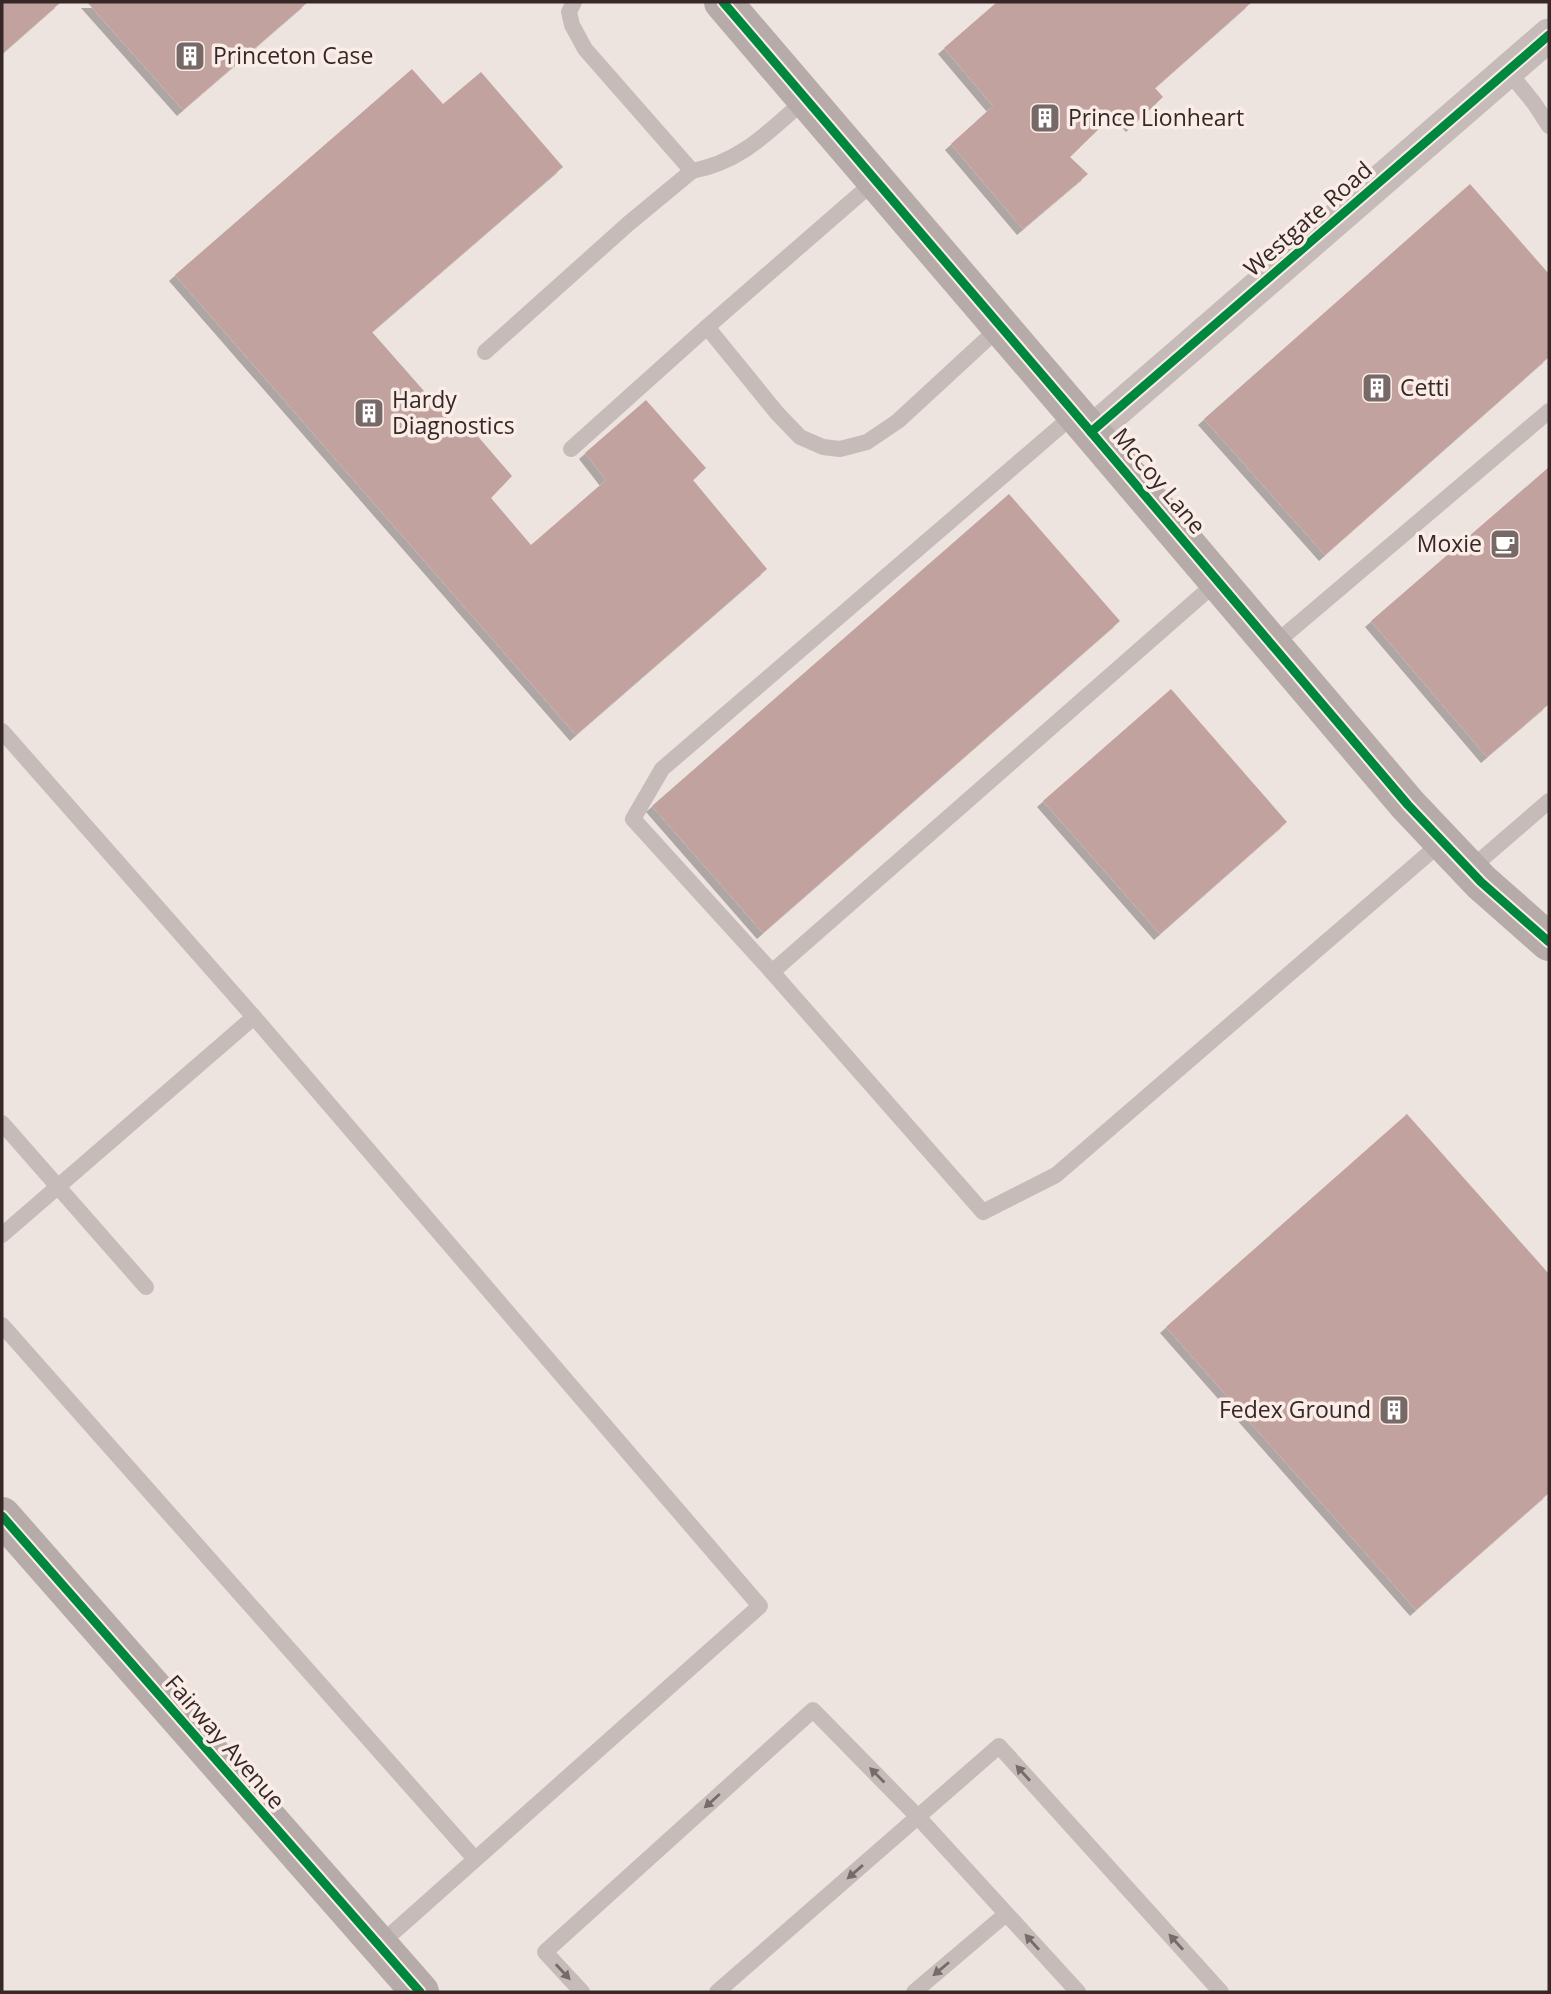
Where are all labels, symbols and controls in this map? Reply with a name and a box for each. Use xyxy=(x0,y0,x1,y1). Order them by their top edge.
building icon: Princeton Case xyxy=(173,39,207,73)
place label: Princeton Case xyxy=(213,39,373,71)
building icon: Prince Lionheart xyxy=(1028,101,1062,135)
place label: Prince Lionheart xyxy=(1068,101,1244,133)
street label: Westgate Road xyxy=(1236,154,1378,283)
building icon: Cetti xyxy=(1360,371,1394,405)
place label: Cetti xyxy=(1400,371,1450,403)
place label: Hardy Diagnostics xyxy=(392,383,515,441)
building icon: Hardy Diagnostics xyxy=(352,396,386,430)
street label: McCoy Lane xyxy=(1106,421,1214,540)
place label: Moxie xyxy=(1417,527,1482,559)
cafe icon: Moxie xyxy=(1488,527,1522,561)
place label: Fedex Ground xyxy=(1219,1393,1371,1425)
building icon: Fedex Ground xyxy=(1377,1393,1411,1427)
street label: Fairway Avenue xyxy=(159,1667,293,1815)
one-way arrow xyxy=(1015,1764,1031,1782)
one-way arrow xyxy=(869,1767,885,1783)
one-way arrow xyxy=(703,1793,721,1809)
one-way arrow xyxy=(846,1864,864,1880)
one-way arrow xyxy=(1024,1933,1040,1951)
one-way arrow xyxy=(1168,1934,1184,1951)
one-way arrow xyxy=(933,1961,950,1976)
one-way arrow xyxy=(555,1963,571,1980)

